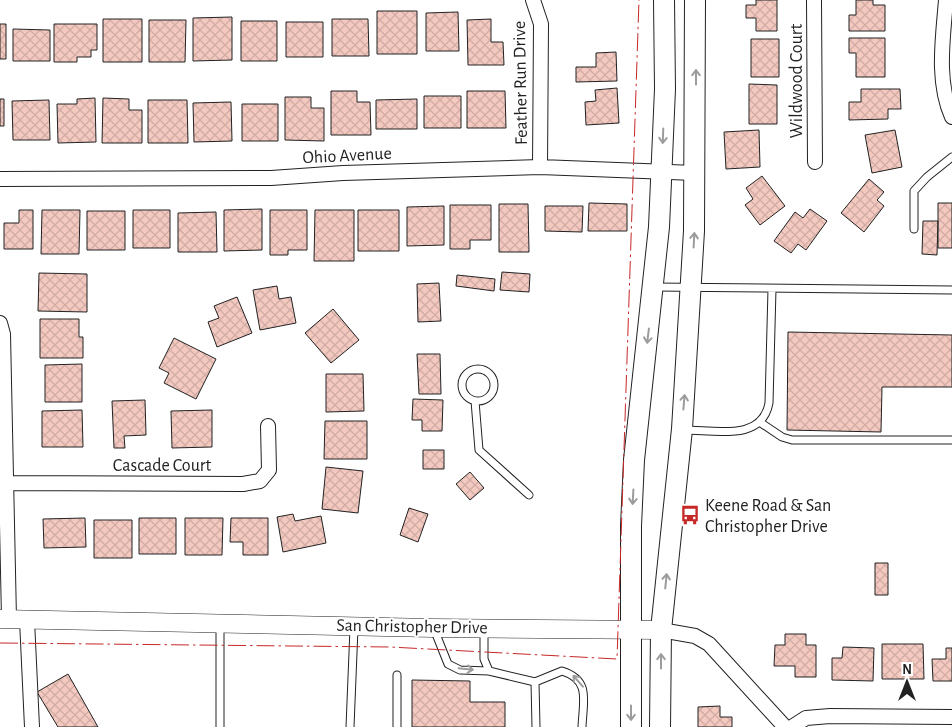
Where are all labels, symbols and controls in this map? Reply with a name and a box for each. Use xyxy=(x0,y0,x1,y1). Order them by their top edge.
street label: Feather Run Drive xyxy=(511,21,531,145)
street label: Wildwood Court xyxy=(788,24,806,138)
one-way arrow xyxy=(691,70,700,86)
one-way arrow xyxy=(658,128,668,144)
street label: Ohio Avenue xyxy=(302,145,392,167)
one-way arrow xyxy=(689,232,699,248)
one-way arrow xyxy=(643,327,653,343)
one-way arrow xyxy=(679,394,688,410)
street label: Cascade Court xyxy=(113,457,211,475)
one-way arrow xyxy=(628,489,637,505)
place label: Keene Road & San Christopher Drive xyxy=(705,497,831,536)
bus stop icon: Keene Road & San Christopher Drive xyxy=(679,504,701,526)
one-way arrow xyxy=(661,573,671,589)
street label: San Christopher Drive xyxy=(336,617,488,637)
one-way arrow xyxy=(656,653,666,670)
north arrow xyxy=(882,657,932,707)
text: N xyxy=(902,663,912,677)
one-way arrow xyxy=(458,664,474,674)
one-way arrow xyxy=(572,674,583,687)
one-way arrow xyxy=(626,704,636,721)

